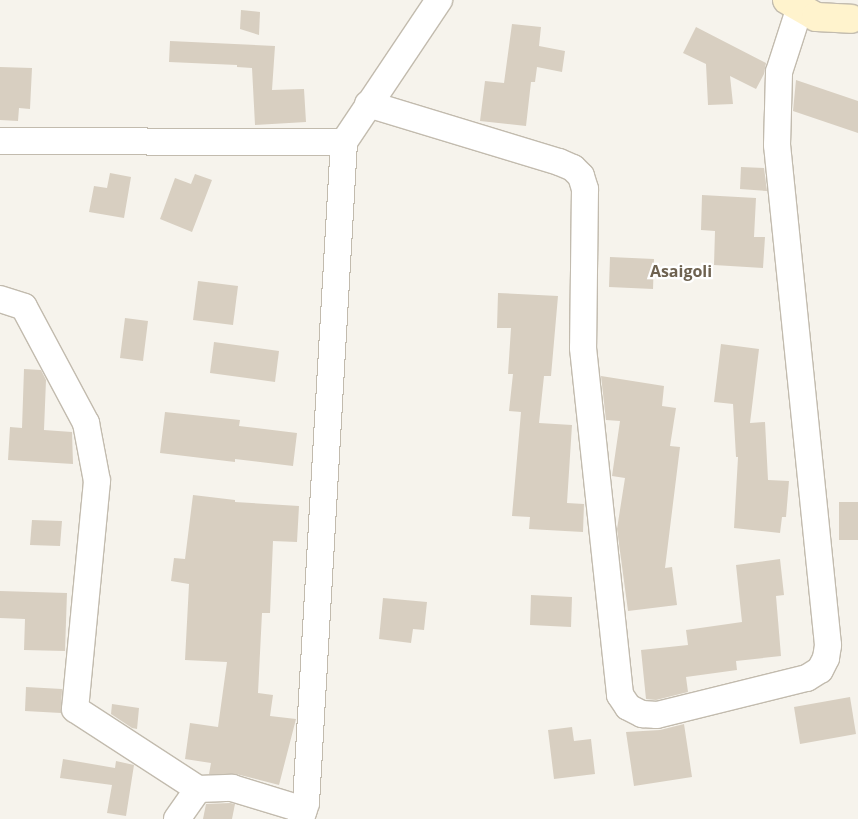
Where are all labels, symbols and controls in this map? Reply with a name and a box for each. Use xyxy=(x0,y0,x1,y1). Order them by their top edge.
district label: Asaigoli xyxy=(650,261,712,281)

